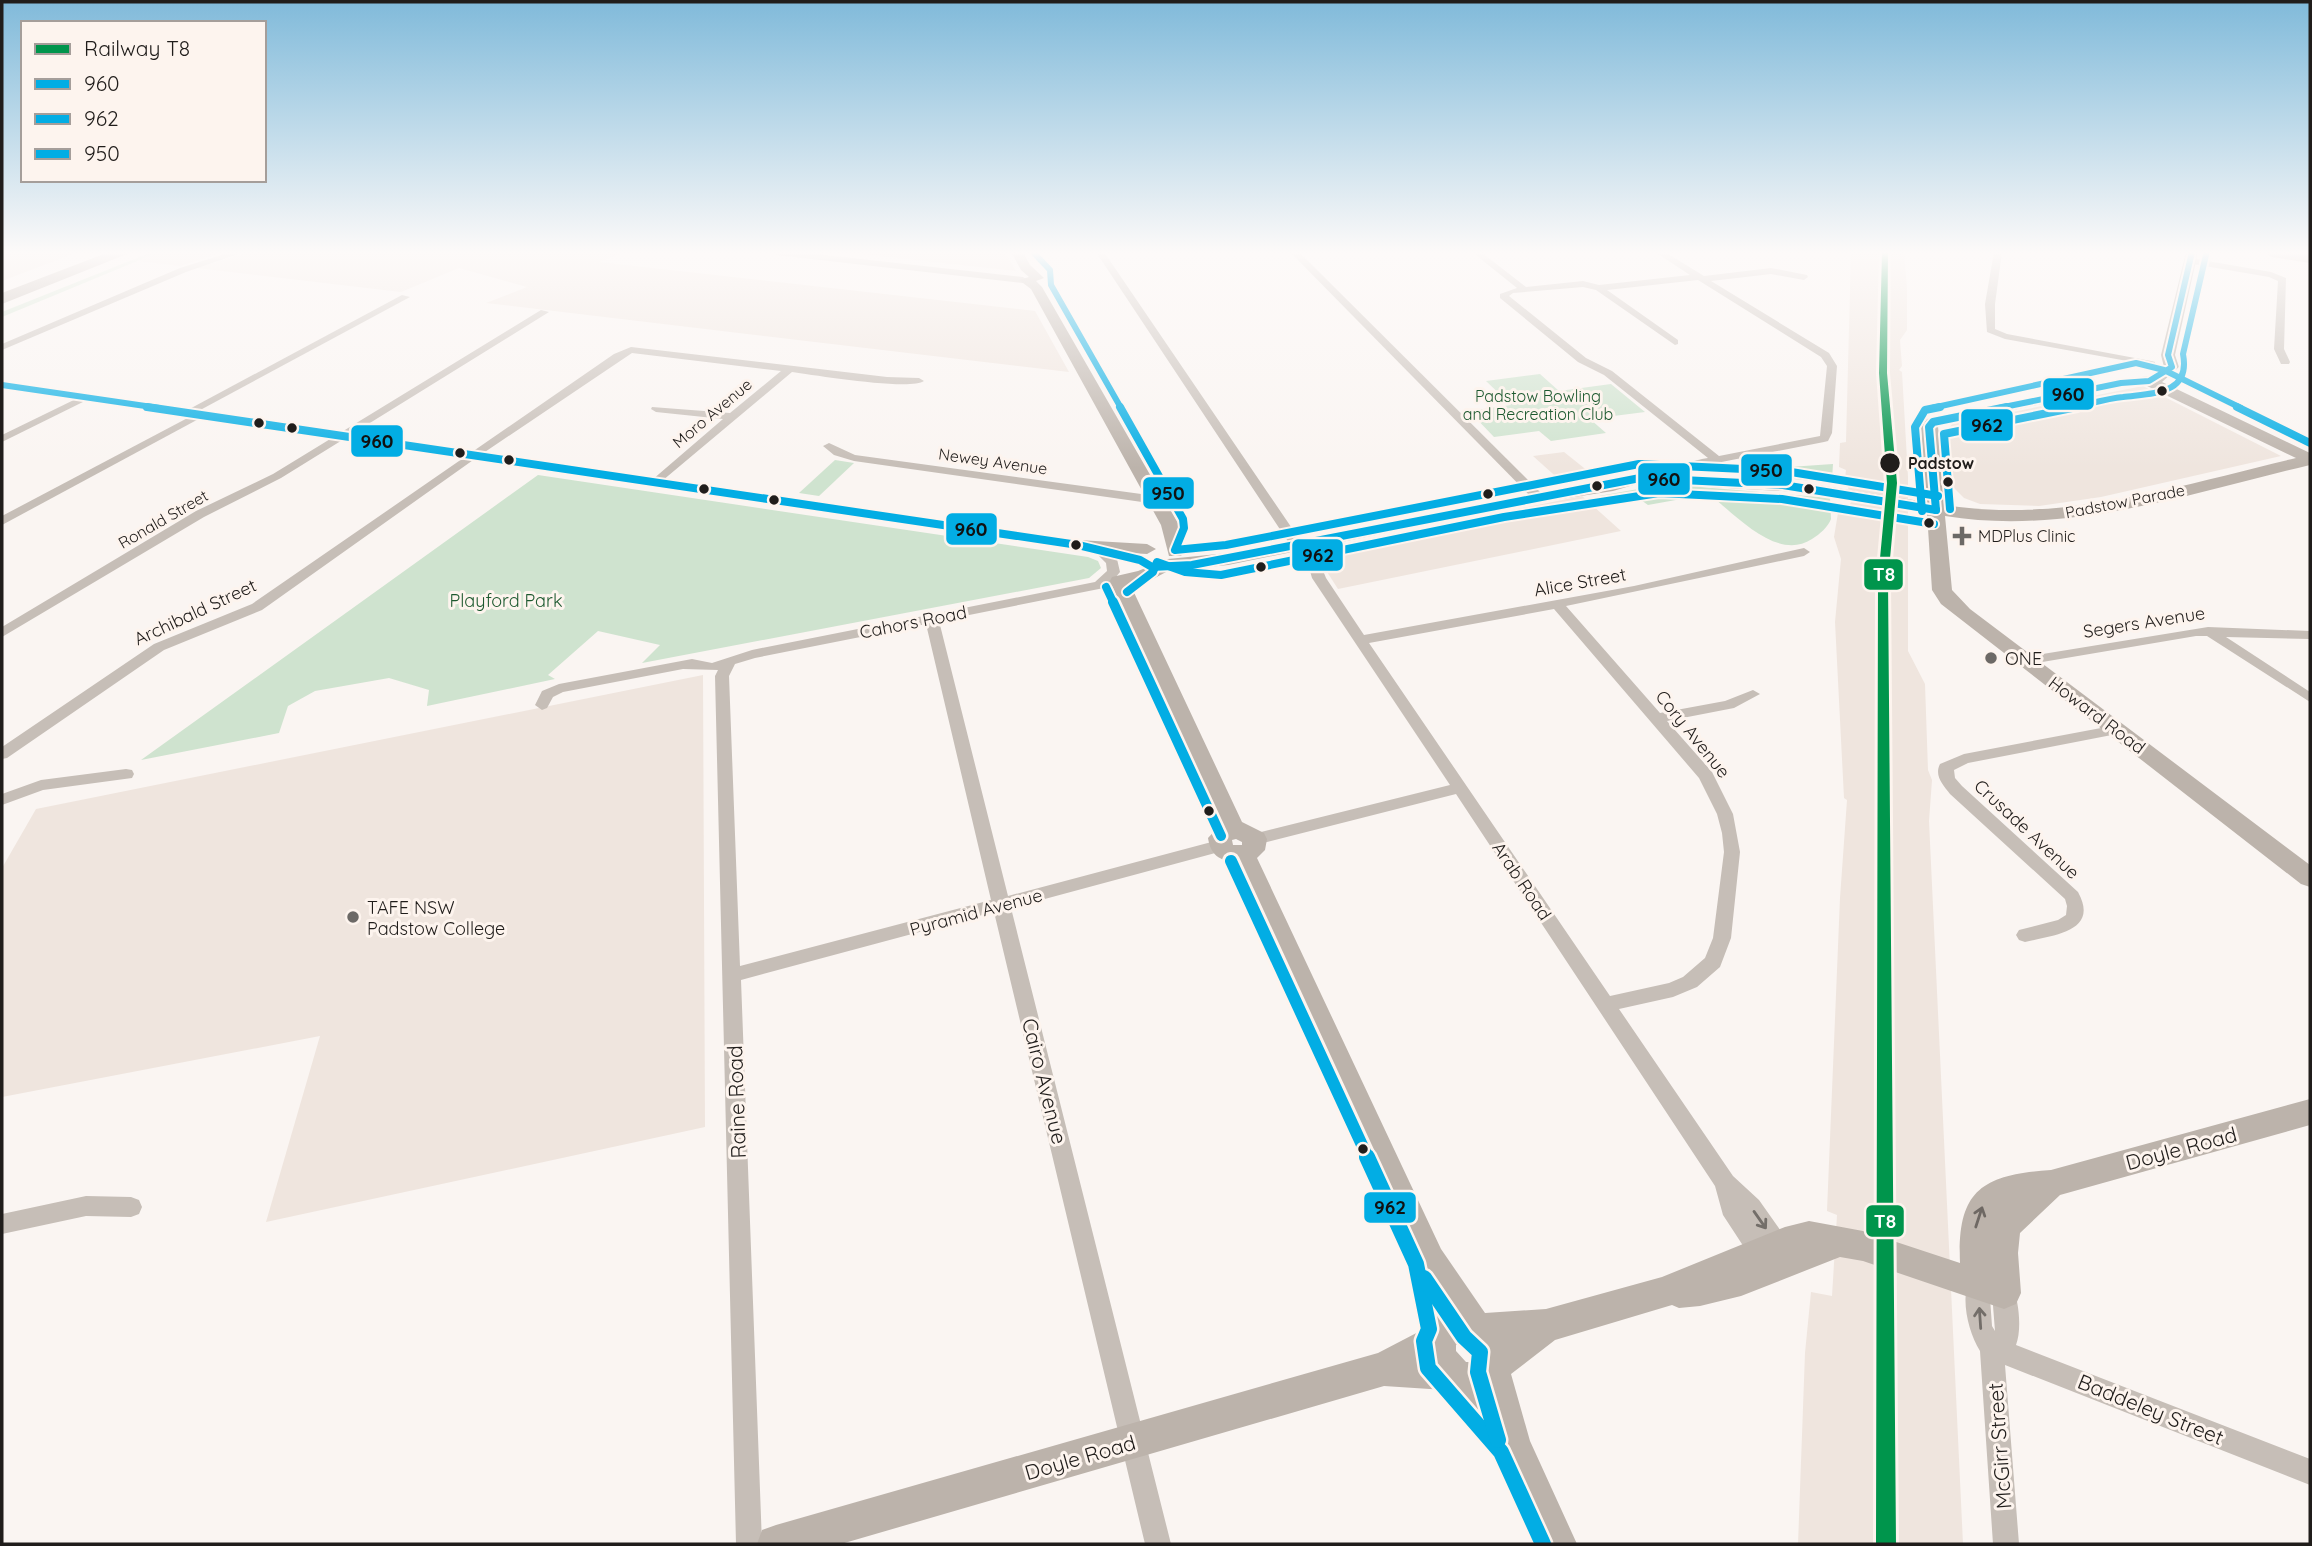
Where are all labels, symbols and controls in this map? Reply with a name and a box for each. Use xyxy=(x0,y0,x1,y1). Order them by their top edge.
legend xyxy=(21,21,266,182)
text: Railway T8 xyxy=(84,35,190,61)
text: 960 xyxy=(84,70,120,96)
text: 962 xyxy=(84,105,119,131)
text: 950 xyxy=(84,140,120,166)
street label: Moro Avenue xyxy=(668,374,756,452)
line badge: 960 xyxy=(2042,377,2095,411)
text: 960 xyxy=(2052,382,2084,406)
unlabelled marker xyxy=(2155,384,2169,398)
park label: Padstow Bowling and Recreation Club xyxy=(1463,386,1613,424)
line badge: 962 xyxy=(1960,408,2014,442)
text: 962 xyxy=(1971,413,2003,437)
unlabelled marker xyxy=(252,416,266,430)
unlabelled marker xyxy=(285,421,299,435)
line badge: 960 xyxy=(350,424,404,458)
text: 960 xyxy=(361,429,393,453)
street label: Newey Avenue xyxy=(937,443,1049,479)
unlabelled marker xyxy=(453,446,467,460)
marker: Padstow xyxy=(1878,451,1902,475)
unlabelled marker xyxy=(502,453,516,467)
line badge: 950 xyxy=(1740,453,1793,487)
place label: Padstow xyxy=(1908,453,1974,473)
text: 950 xyxy=(1749,458,1783,482)
line badge: 960 xyxy=(1637,462,1691,496)
text: 960 xyxy=(1648,467,1680,491)
unlabelled marker xyxy=(1941,475,1955,489)
line badge: 950 xyxy=(1142,476,1195,510)
unlabelled marker xyxy=(1590,479,1604,493)
street label: Padstow Parade xyxy=(2064,480,2186,522)
text: 950 xyxy=(1151,481,1185,505)
unlabelled marker xyxy=(697,482,711,496)
unlabelled marker xyxy=(1802,482,1816,496)
street label: Ronald Street xyxy=(114,485,212,553)
unlabelled marker xyxy=(1481,487,1495,501)
unlabelled marker xyxy=(767,493,781,507)
line badge: 960 xyxy=(945,512,998,546)
unlabelled marker xyxy=(1922,516,1936,530)
text: 960 xyxy=(955,517,987,541)
marker: MDPlus Clinic xyxy=(1952,526,1972,546)
place label: MDPlus Clinic xyxy=(1978,526,2075,546)
unlabelled marker xyxy=(1069,538,1083,552)
line badge: 962 xyxy=(1291,538,1344,572)
text: 962 xyxy=(1302,543,1334,567)
line badge: T8 xyxy=(1863,558,1904,591)
unlabelled marker xyxy=(1254,560,1268,574)
text: T8 xyxy=(1873,562,1895,586)
street label: Alice Street xyxy=(1532,563,1628,601)
street label: Archibald Street xyxy=(130,574,260,650)
park label: Playford Park xyxy=(449,589,563,612)
street label: Cahors Road xyxy=(857,600,969,644)
street label: Segers Avenue xyxy=(2081,601,2207,643)
place label: ONE xyxy=(2005,647,2042,670)
marker: ONE xyxy=(1983,650,1999,666)
street label: Howard Road xyxy=(2044,671,2150,759)
street label: Cory Avenue xyxy=(1651,685,1735,783)
street label: Crusade Avenue xyxy=(1969,774,2085,884)
unlabelled marker xyxy=(1202,804,1216,818)
street label: Arab Road xyxy=(1487,837,1557,925)
street label: Pyramid Avenue xyxy=(907,883,1045,941)
place label: TAFE NSW Padstow College xyxy=(367,896,505,940)
marker: TAFE NSW Padstow College xyxy=(345,909,361,925)
street label: Cairo Avenue xyxy=(1017,1015,1073,1147)
street label: Raine Road xyxy=(721,1045,751,1159)
street label: Doyle Road xyxy=(2122,1121,2240,1175)
unlabelled marker xyxy=(1356,1142,1370,1156)
line badge: 962 xyxy=(1363,1191,1417,1224)
text: 962 xyxy=(1374,1195,1406,1219)
line badge: T8 xyxy=(1865,1204,1905,1238)
one-way arrow xyxy=(1974,1206,1987,1228)
text: T8 xyxy=(1874,1209,1896,1233)
one-way arrow xyxy=(1753,1210,1767,1229)
one-way arrow xyxy=(1973,1307,1986,1329)
street label: Baddeley Street xyxy=(2074,1368,2228,1450)
street label: McGirr Street xyxy=(1982,1382,2016,1510)
street label: Doyle Road xyxy=(1022,1429,1138,1485)

